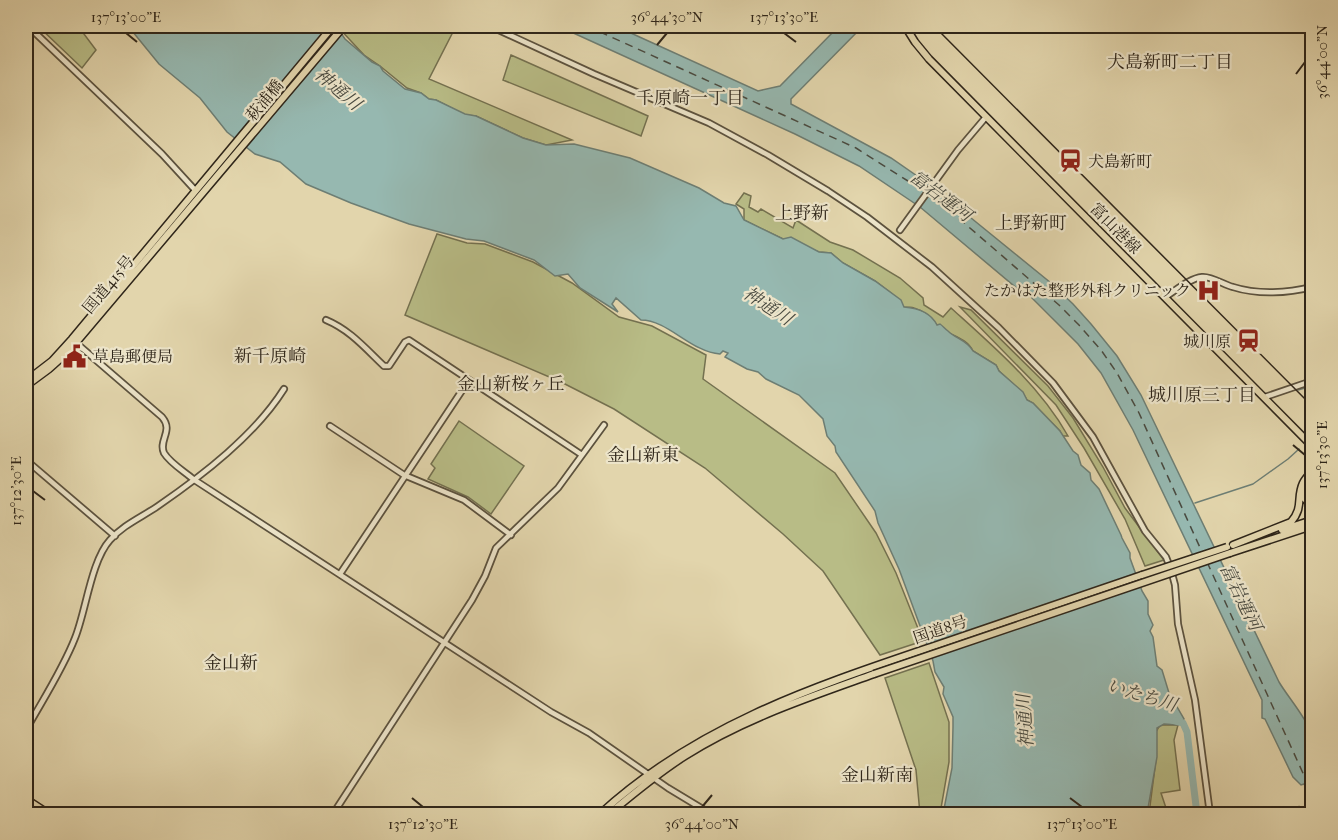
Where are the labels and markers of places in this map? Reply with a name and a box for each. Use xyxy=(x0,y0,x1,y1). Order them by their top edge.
station icon: 犬島新町 xyxy=(1057,148,1083,174)
place label: 犬島新町 xyxy=(1088,152,1152,171)
hospital icon: たかはた整形外科クリニック xyxy=(1196,277,1222,303)
place label: たかはた整形外科クリニック xyxy=(984,281,1191,300)
station icon: 城川原 xyxy=(1236,328,1262,354)
place label: 城川原 xyxy=(1183,332,1231,351)
public building icon: 草島郵便局 xyxy=(62,343,88,369)
place label: 草島郵便局 xyxy=(93,347,173,366)

